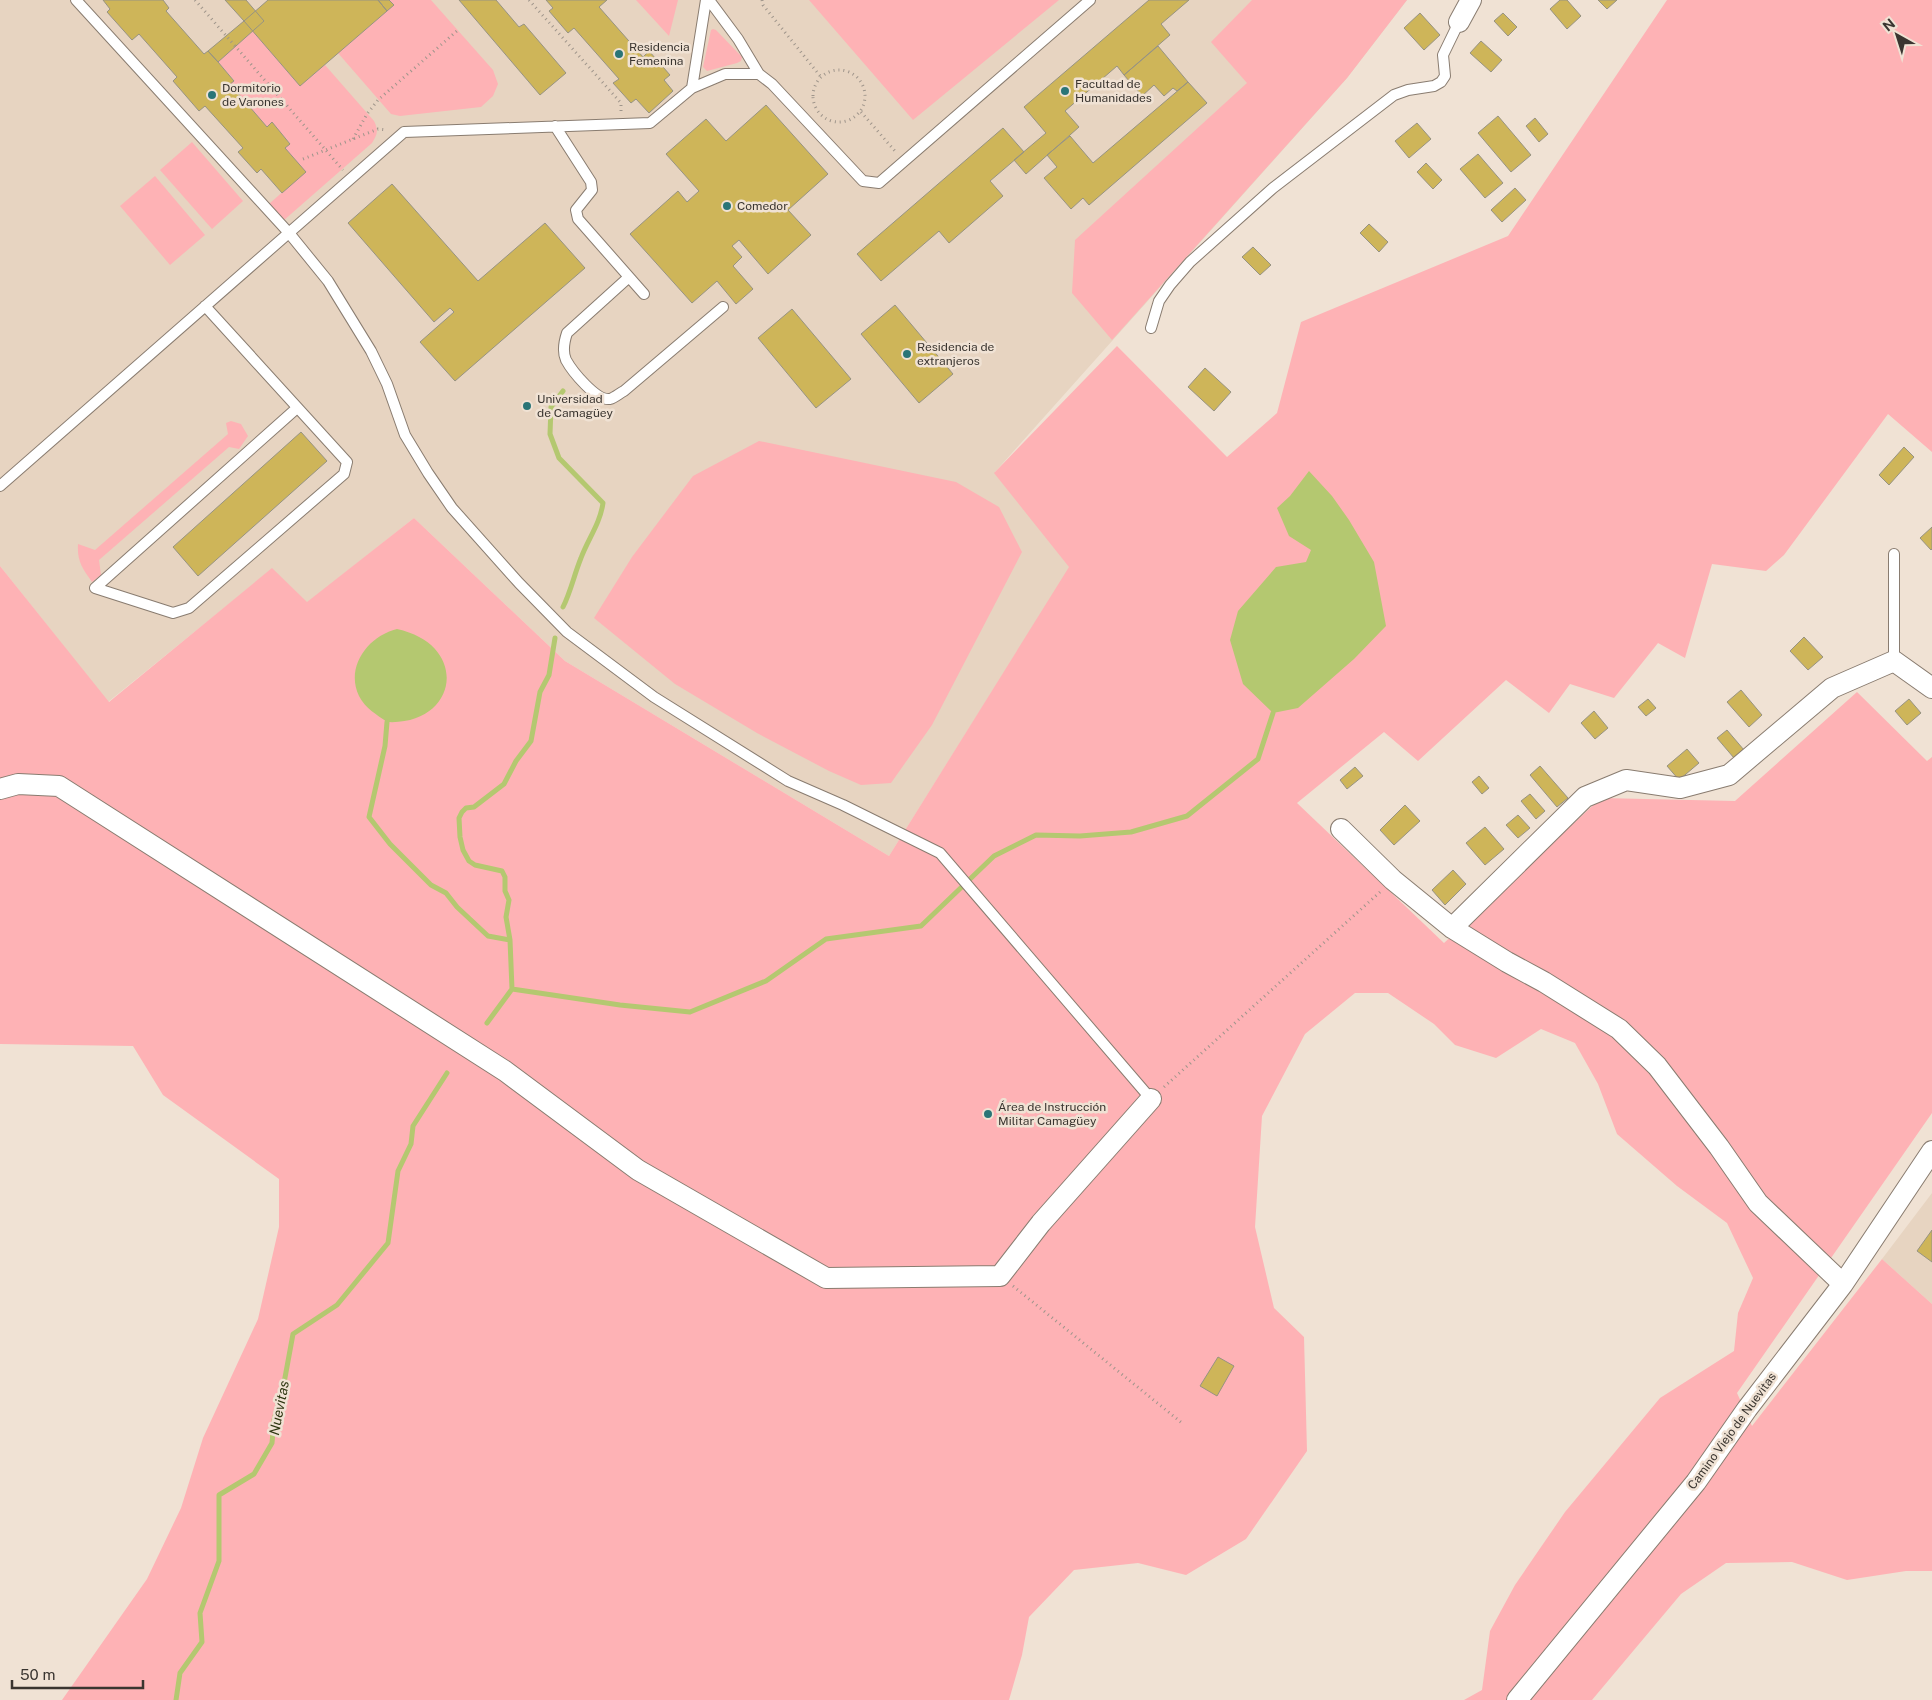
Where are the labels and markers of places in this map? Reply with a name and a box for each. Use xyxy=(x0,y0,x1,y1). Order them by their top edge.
place label: Residencia Femenina xyxy=(629,40,690,68)
marker: Residencia Femenina xyxy=(613,48,625,60)
place label: Facultad de Humanidades xyxy=(1075,77,1152,105)
place label: Dormitorio de Varones xyxy=(222,81,284,109)
marker: Facultad de Humanidades xyxy=(1059,85,1071,97)
marker: Dormitorio de Varones xyxy=(206,89,218,101)
place label: Comedor xyxy=(737,199,788,213)
marker: Comedor xyxy=(721,200,733,212)
place label: Residencia de extranjeros xyxy=(917,340,995,368)
marker: Residencia de extranjeros xyxy=(901,348,913,360)
place label: Universidad de Camagüey xyxy=(537,392,614,420)
marker: Universidad de Camagüey xyxy=(521,400,533,412)
place label: Área de Instrucción Militar Camagüey xyxy=(998,1100,1106,1128)
marker: Área de Instrucción Militar Camagüey xyxy=(982,1108,994,1120)

